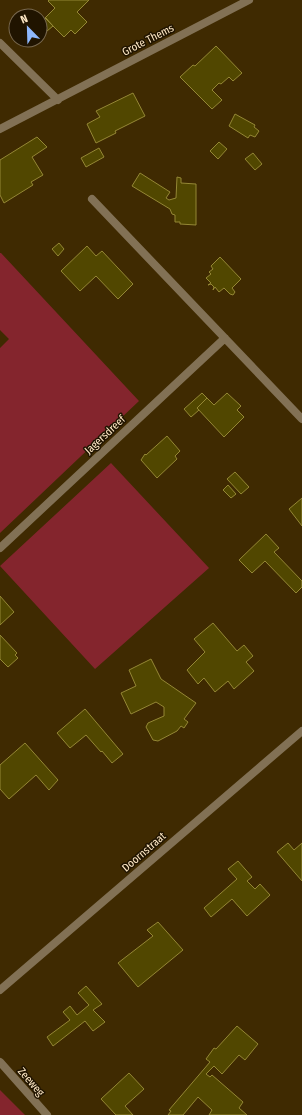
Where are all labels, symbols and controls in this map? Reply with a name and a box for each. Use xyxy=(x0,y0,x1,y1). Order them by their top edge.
north arrow xyxy=(8,8,48,48)
text: N xyxy=(19,12,30,27)
street label: Grote Thems xyxy=(120,21,176,59)
street label: Jagersdreef xyxy=(82,413,128,457)
street label: Doornstraat xyxy=(119,829,169,875)
street label: Zeeweg xyxy=(15,1065,47,1100)

